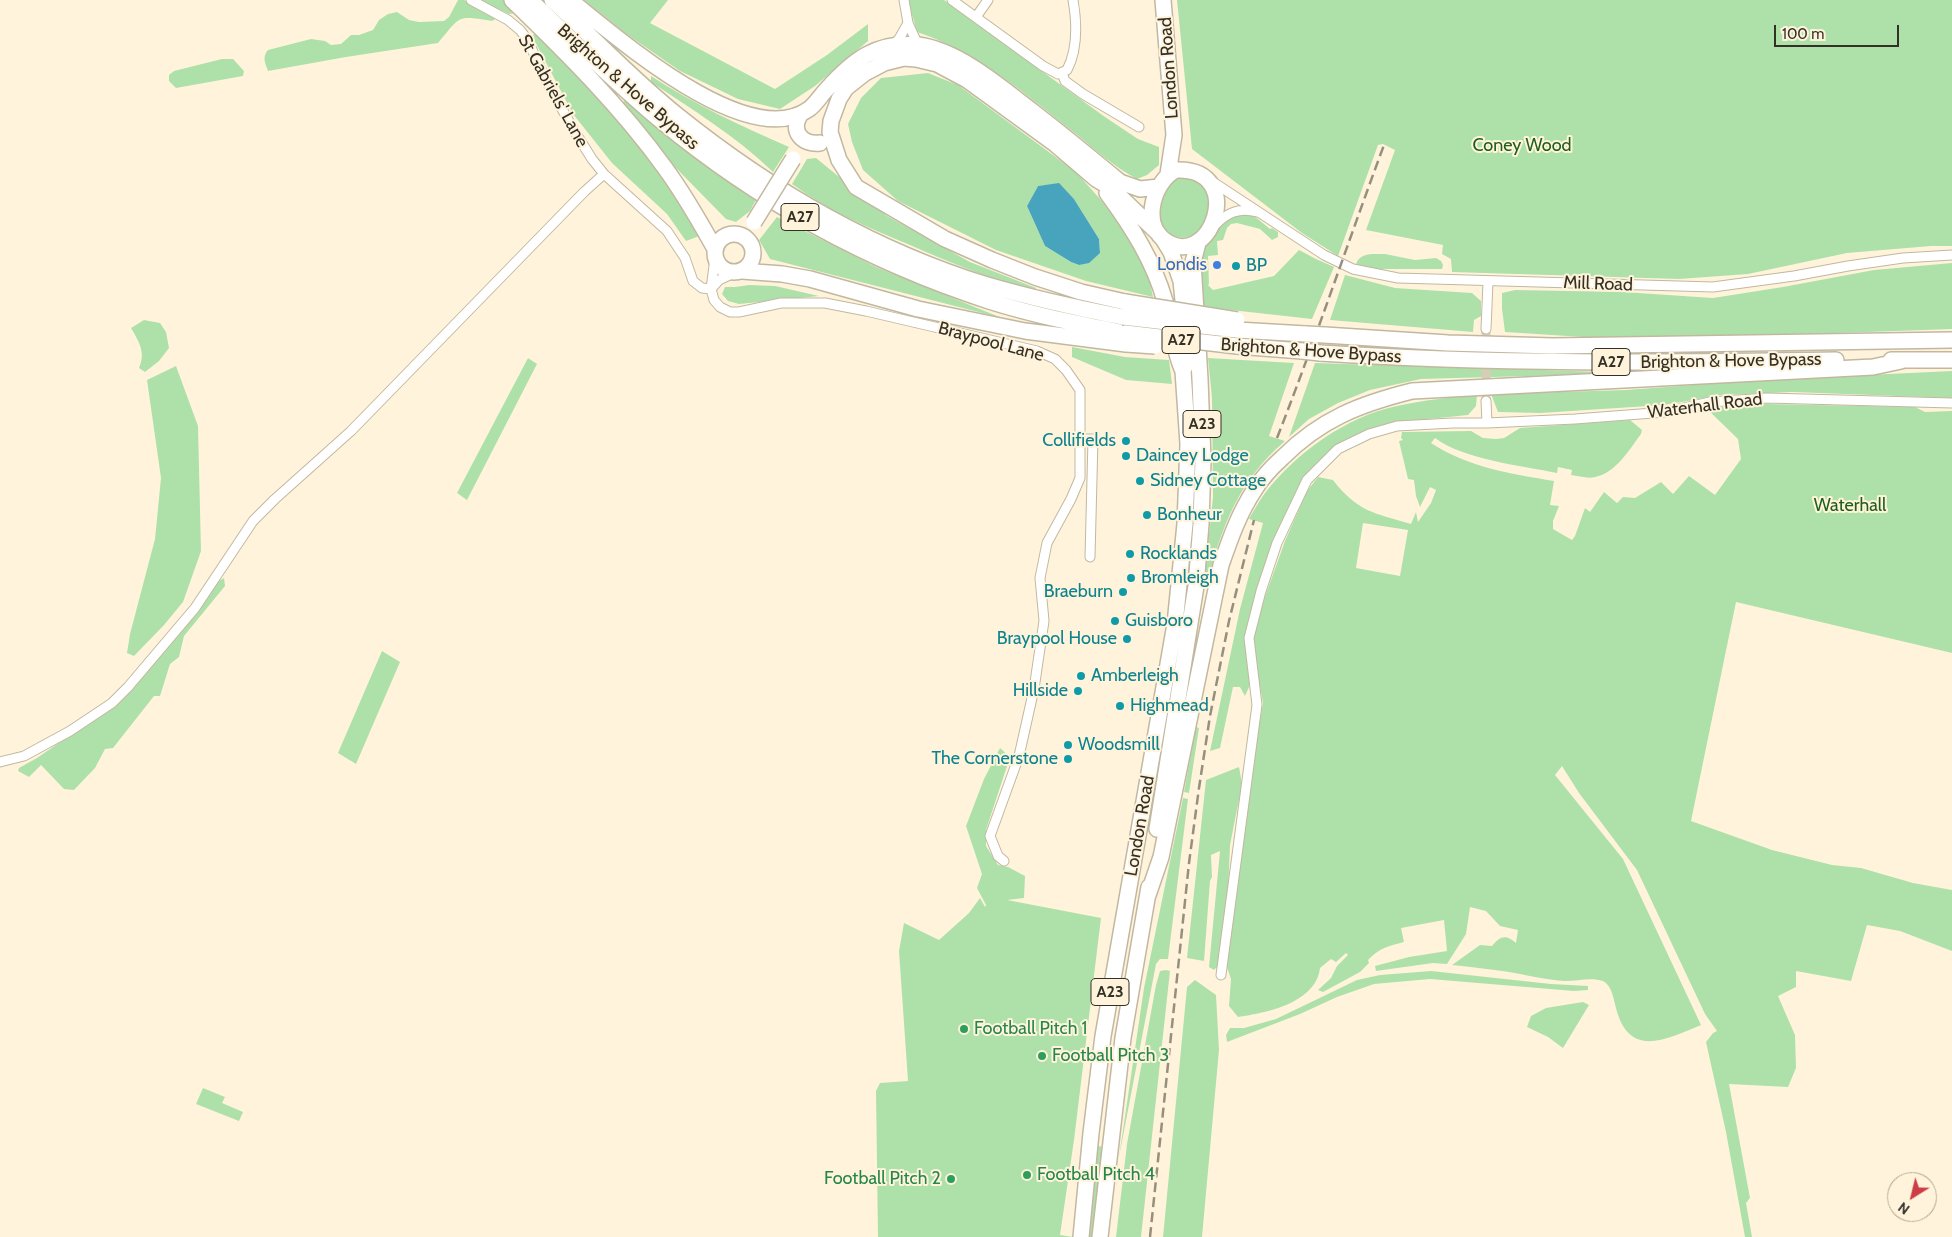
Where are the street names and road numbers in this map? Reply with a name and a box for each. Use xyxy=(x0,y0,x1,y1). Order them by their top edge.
street label: London Road xyxy=(1155,16,1183,120)
street label: Brighton & Hove Bypass xyxy=(553,19,703,155)
street label: St Gabriels' Lane xyxy=(513,31,593,151)
road number: A27 xyxy=(781,203,819,230)
street label: Mill Road xyxy=(1563,272,1633,296)
street label: Braypool Lane xyxy=(936,318,1046,366)
road number: A27 xyxy=(1162,326,1200,354)
street label: Brighton & Hove Bypass xyxy=(1220,334,1402,368)
road number: A27 xyxy=(1592,348,1630,376)
street label: Brighton & Hove Bypass xyxy=(1640,349,1822,373)
street label: Waterhall Road xyxy=(1646,388,1764,424)
road number: A23 xyxy=(1183,410,1221,438)
street label: London Road xyxy=(1121,774,1159,878)
road number: A23 xyxy=(1091,979,1129,1006)

